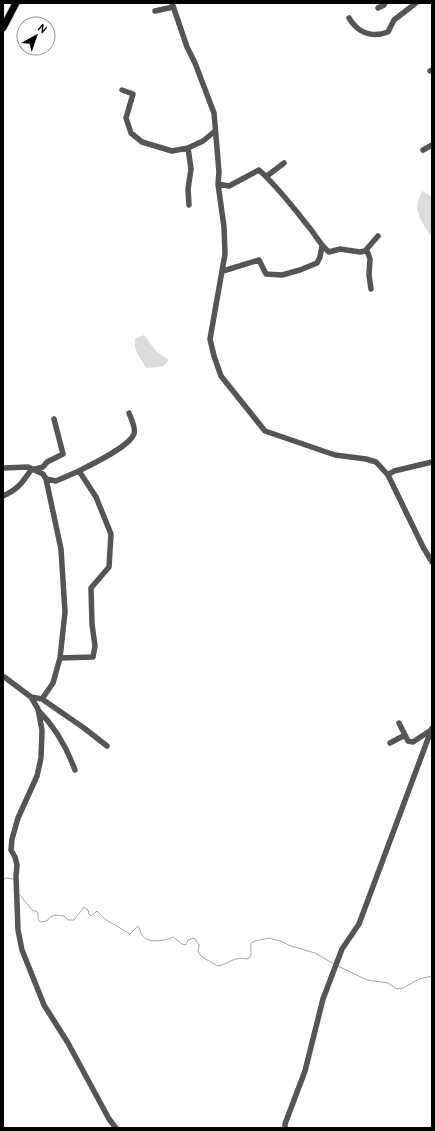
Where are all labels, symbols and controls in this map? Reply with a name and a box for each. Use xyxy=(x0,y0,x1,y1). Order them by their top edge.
north arrow xyxy=(16,16,56,56)
text: N xyxy=(35,20,50,36)

